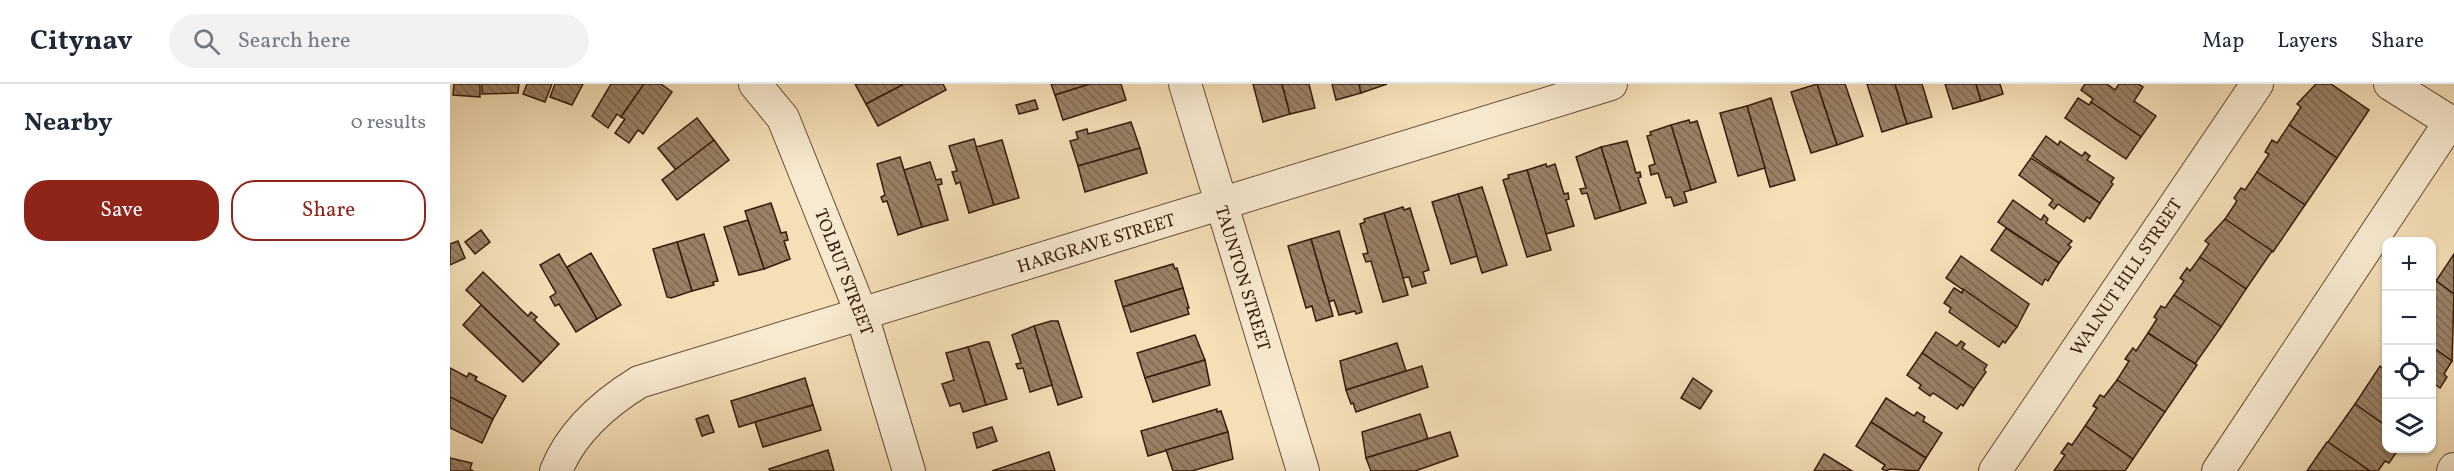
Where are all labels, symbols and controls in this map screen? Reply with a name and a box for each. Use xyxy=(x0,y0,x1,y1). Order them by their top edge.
search box xyxy=(169,14,589,68)
text: Citynav xyxy=(30,22,133,61)
icon: search xyxy=(190,25,223,58)
text: Search here xyxy=(238,26,350,57)
text: Map xyxy=(2202,27,2244,56)
text: Layers xyxy=(2277,27,2338,56)
text: Share xyxy=(2371,27,2424,56)
text: Nearby xyxy=(24,105,113,141)
text: 0 results xyxy=(351,109,426,137)
button: Save xyxy=(24,180,219,241)
button: Share xyxy=(231,180,426,241)
street label: WALNUT HILL STREET xyxy=(2065,194,2190,362)
street label: TAUNTON STREET xyxy=(1208,203,1276,355)
street label: TOLBUT STREET xyxy=(807,206,878,340)
street label: HARGRAVE STREET xyxy=(1014,208,1179,280)
map controls xyxy=(2382,237,2436,453)
button: + xyxy=(2382,237,2436,291)
button: − xyxy=(2382,291,2436,345)
button: locate xyxy=(2382,345,2436,399)
button: layers xyxy=(2382,399,2436,453)

